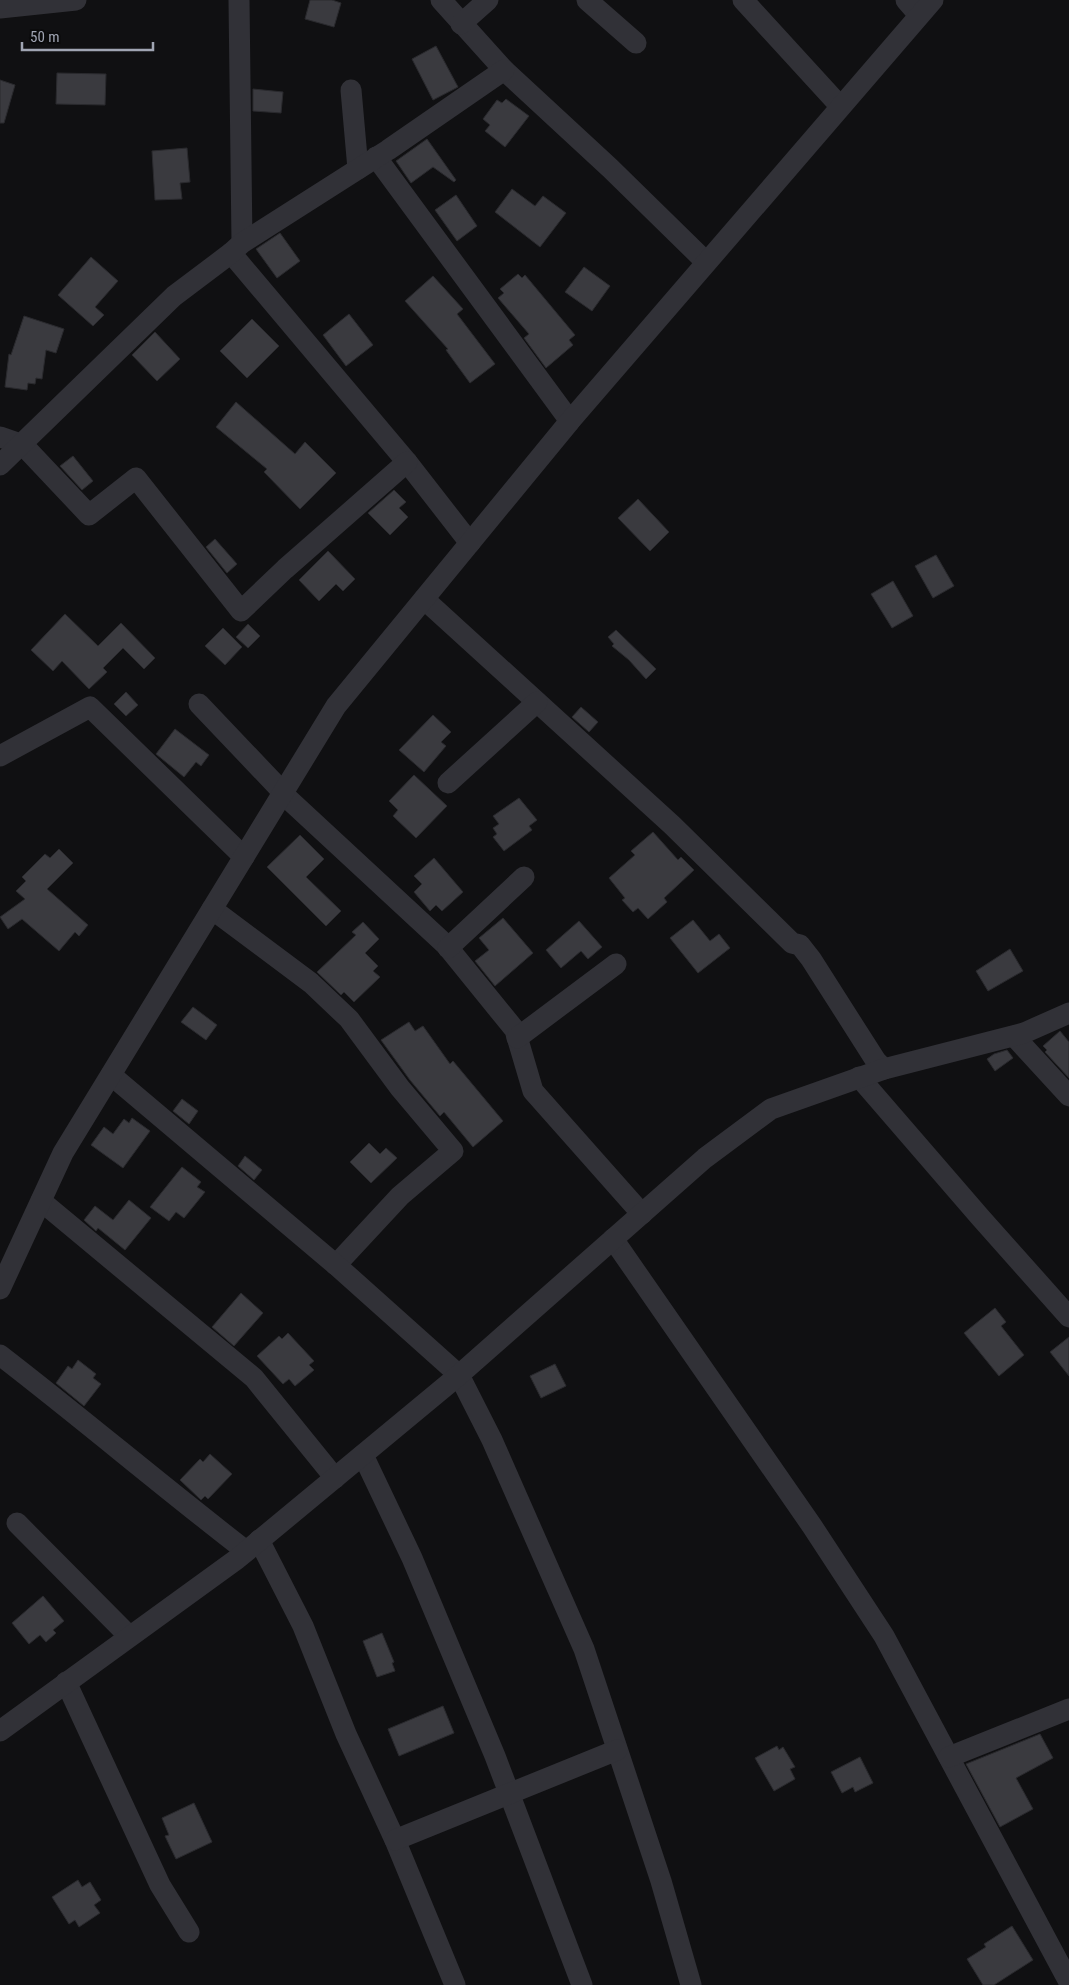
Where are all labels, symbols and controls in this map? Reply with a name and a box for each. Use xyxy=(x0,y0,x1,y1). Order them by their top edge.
scale bar xyxy=(22,20,154,52)
text: 50 m xyxy=(30,28,60,46)

